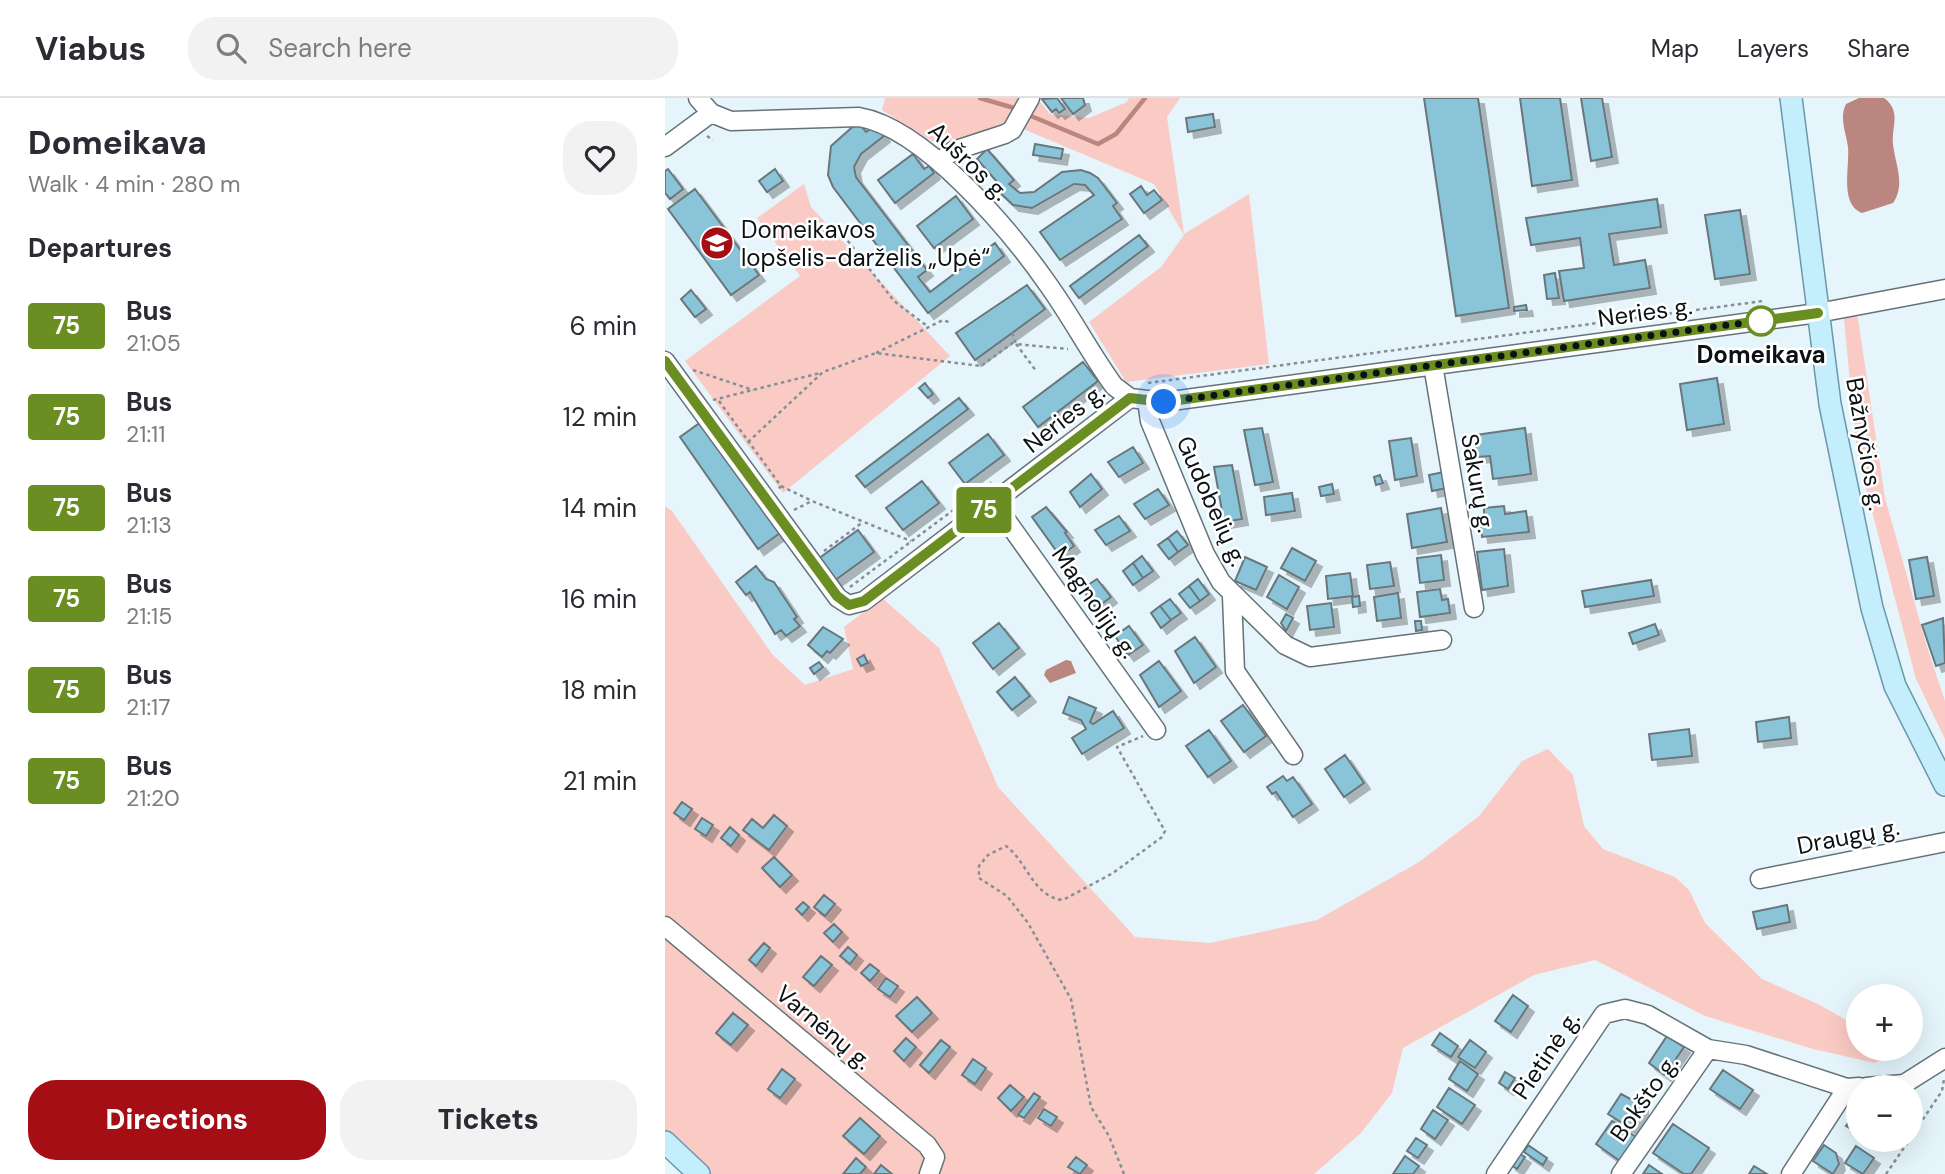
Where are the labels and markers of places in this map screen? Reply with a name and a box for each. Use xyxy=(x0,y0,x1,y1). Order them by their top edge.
place label: Domeikavos lopšelis-darželis „Upė“ xyxy=(741,214,990,273)
school or university icon: Domeikavos lopšelis-darželis „Upė“ xyxy=(698,224,736,262)
marker: Domeikava xyxy=(1746,306,1776,336)
place label: Domeikava xyxy=(1696,339,1826,370)

